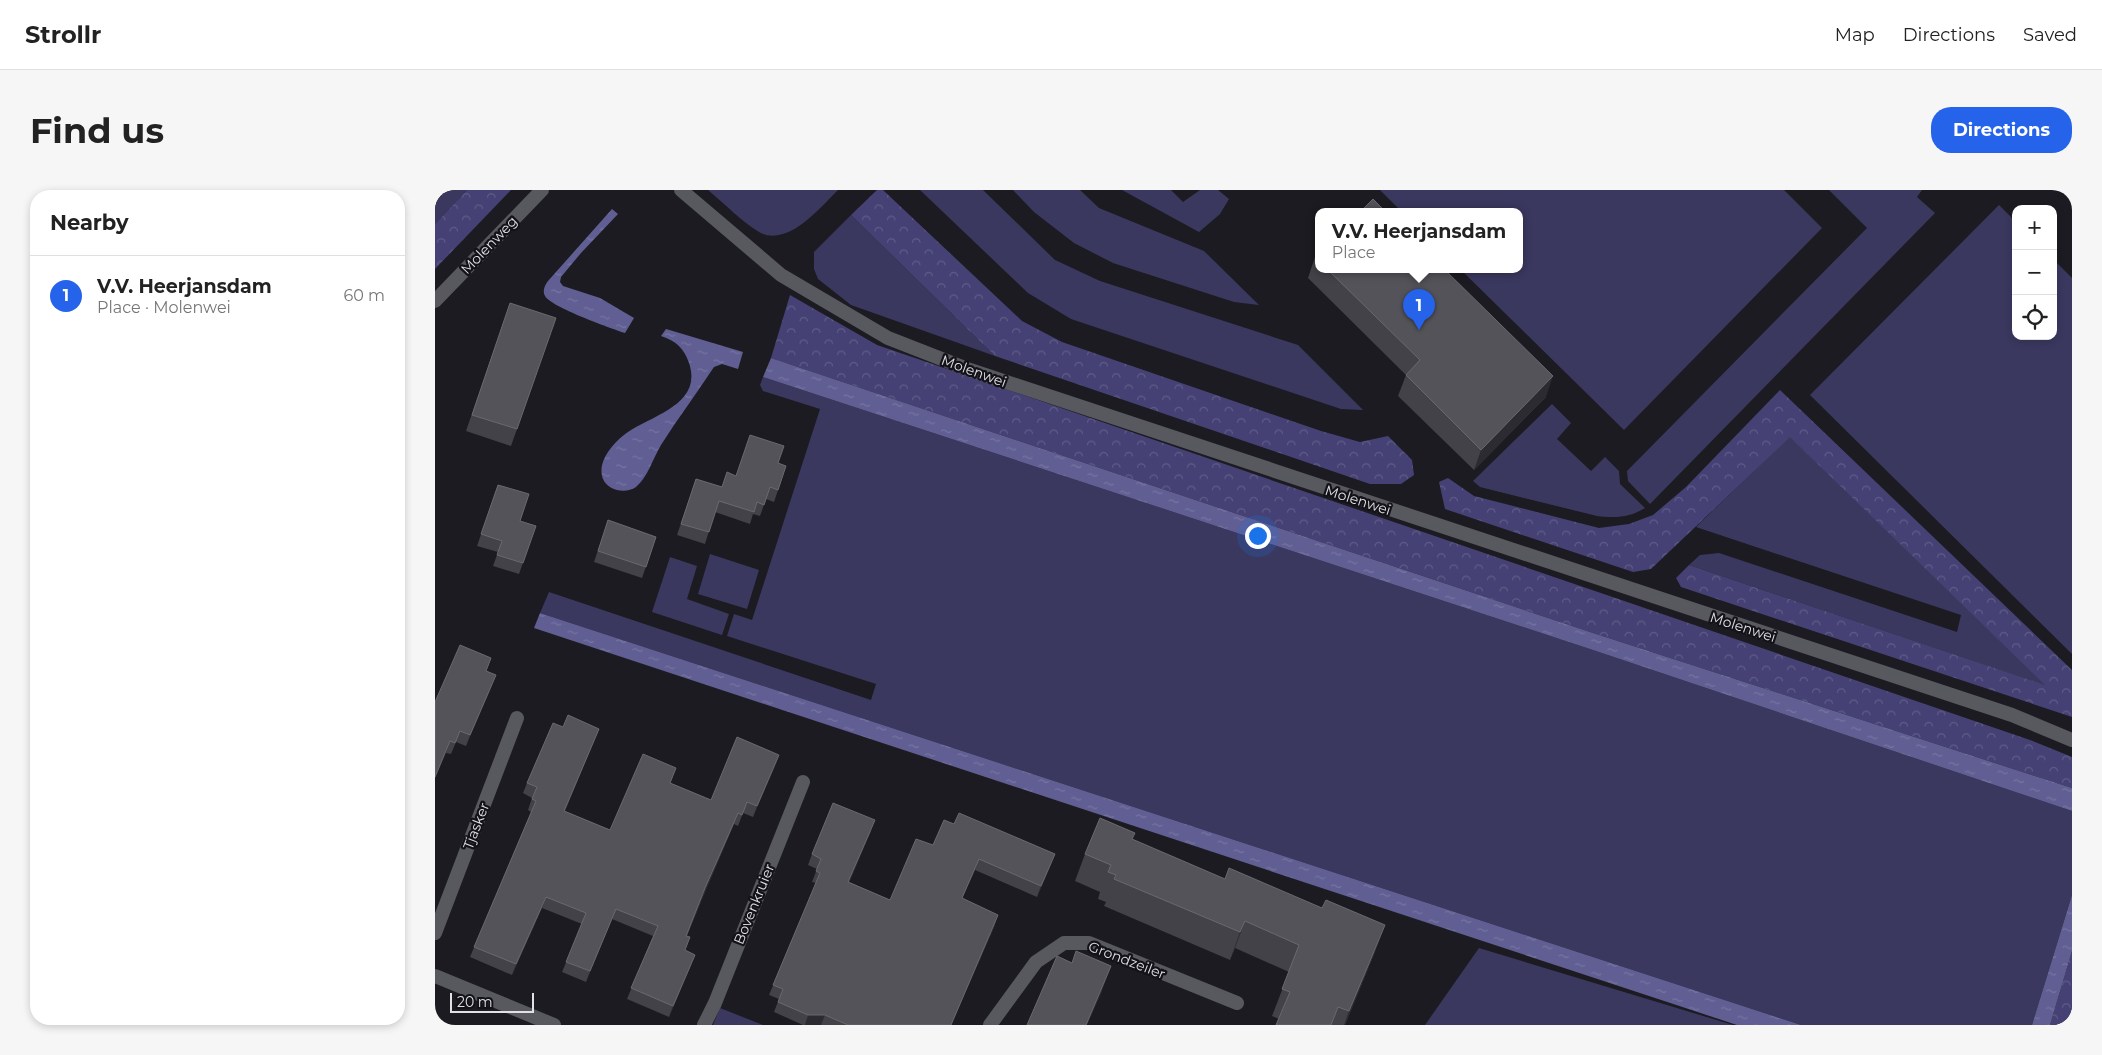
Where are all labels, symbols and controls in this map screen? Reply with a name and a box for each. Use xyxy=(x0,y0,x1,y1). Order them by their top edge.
text: Strollr xyxy=(25,20,101,49)
text: Map xyxy=(1835,24,1875,46)
text: Directions xyxy=(1903,24,1995,46)
text: Saved xyxy=(2023,24,2077,46)
button: Directions xyxy=(1931,107,2072,153)
text: Find us xyxy=(30,109,164,152)
map controls xyxy=(2012,205,2057,340)
button: + xyxy=(2012,205,2057,250)
popup xyxy=(1315,208,1523,273)
text: Nearby xyxy=(50,210,129,235)
street label: Molenweg xyxy=(457,212,521,278)
text: V.V. Heerjansdam xyxy=(1332,220,1506,243)
text: Place xyxy=(1332,243,1375,262)
button: − xyxy=(2012,250,2057,295)
text: V.V. Heerjansdam xyxy=(97,275,272,298)
text: 1 xyxy=(63,286,69,305)
text: 60 m xyxy=(343,286,385,305)
pin: 1 xyxy=(1403,289,1435,330)
button: locate xyxy=(2012,295,2057,340)
text: Place · Molenwei xyxy=(97,298,231,317)
street label: Molenwei xyxy=(939,351,1009,391)
street label: Molenwei xyxy=(1323,481,1393,519)
your location xyxy=(1245,523,1271,549)
street label: Molenwei xyxy=(1708,608,1778,646)
street label: Tjasker xyxy=(459,800,493,852)
street label: Bovenkruier xyxy=(730,861,779,947)
street label: Grondzeiler xyxy=(1086,937,1168,983)
scale bar xyxy=(450,990,534,1013)
text: 20 m xyxy=(457,993,493,1011)

